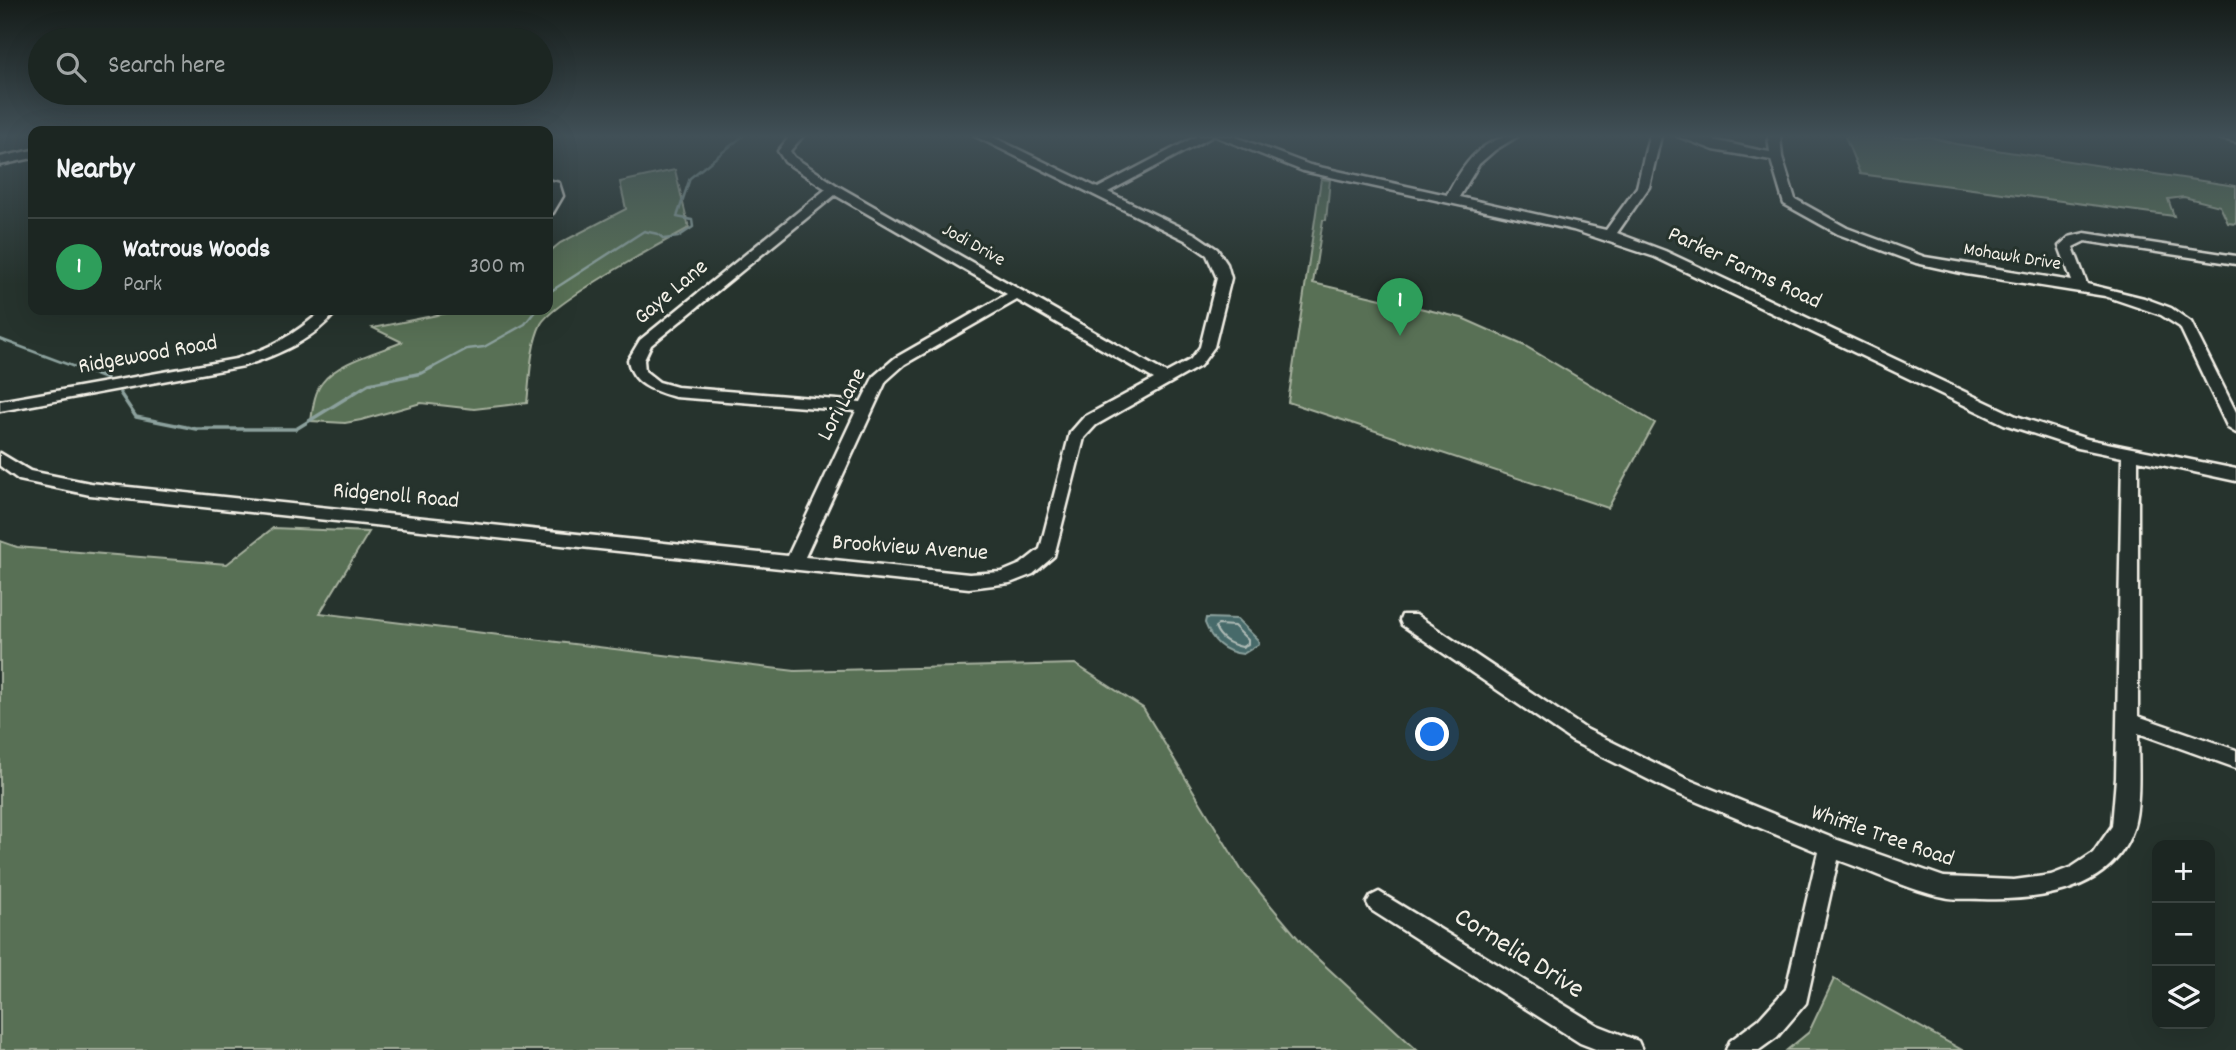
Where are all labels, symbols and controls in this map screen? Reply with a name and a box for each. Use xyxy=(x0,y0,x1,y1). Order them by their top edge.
search box xyxy=(28,28,553,105)
icon: search xyxy=(52,48,90,86)
text: Search here xyxy=(108,48,226,85)
text: Nearby xyxy=(56,150,134,193)
street label: Jodi Drive xyxy=(936,218,1010,274)
street label: Parker Farms Road xyxy=(1662,219,1826,319)
text: Watrous Woods xyxy=(123,232,270,269)
street label: Mohawk Drive xyxy=(1961,237,2063,279)
text: 1 xyxy=(76,251,82,284)
text: 300 m xyxy=(469,251,525,284)
street label: Gaye Lane xyxy=(628,252,716,334)
text: Park xyxy=(123,269,162,302)
pin: 1 xyxy=(1377,278,1423,336)
street label: Ridgewood Road xyxy=(76,328,220,384)
street label: Lori Lane xyxy=(810,363,876,447)
street label: Ridgenoll Road xyxy=(332,475,460,519)
street label: Brookview Avenue xyxy=(831,527,989,571)
your location xyxy=(1415,717,1449,751)
street label: Whiffle Tree Road xyxy=(1806,797,1958,877)
map controls xyxy=(2152,840,2215,1029)
button: + xyxy=(2152,840,2215,903)
street label: Cornelia Drive xyxy=(1445,899,1591,1011)
button: − xyxy=(2152,903,2215,966)
button: layers xyxy=(2152,966,2215,1029)

